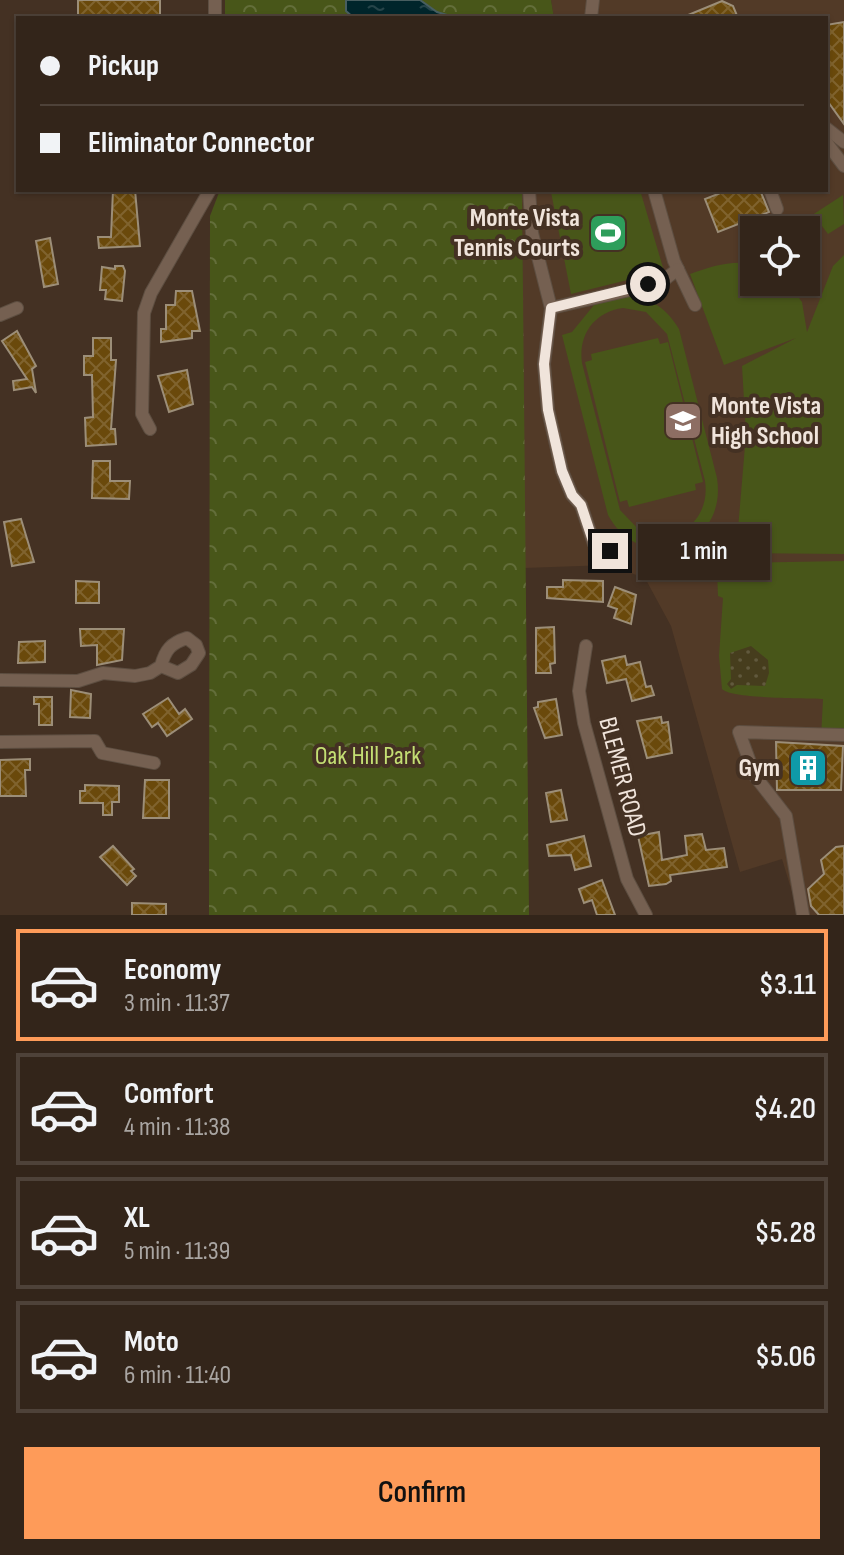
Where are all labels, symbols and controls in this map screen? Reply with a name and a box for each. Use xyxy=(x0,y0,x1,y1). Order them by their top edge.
text: Pickup xyxy=(88,48,159,84)
text: Eliminator Connector xyxy=(88,125,314,161)
place label: Monte Vista Tennis Courts xyxy=(454,203,580,264)
sports icon: Monte Vista Tennis Courts xyxy=(587,212,629,254)
map controls xyxy=(740,216,820,296)
button: locate xyxy=(740,216,820,296)
route start xyxy=(630,266,666,302)
place label: Monte Vista High School xyxy=(711,391,821,452)
school or university icon: Monte Vista High School xyxy=(662,400,704,442)
callout: 1 min xyxy=(638,523,770,579)
route end xyxy=(592,533,628,569)
text: 1 min xyxy=(680,536,728,567)
street label: BLEMER ROAD xyxy=(591,714,653,840)
park label: Oak Hill Park xyxy=(315,741,421,772)
building icon: Gym xyxy=(787,747,829,789)
place label: Gym xyxy=(739,753,780,784)
icon: car xyxy=(28,949,100,1021)
text: Economy xyxy=(124,952,221,988)
text: $3.11 xyxy=(759,967,816,1003)
text: 3 min · 11:37 xyxy=(124,988,230,1019)
icon: car xyxy=(28,1073,100,1145)
text: Comfort xyxy=(124,1076,214,1112)
text: $4.20 xyxy=(754,1091,816,1127)
text: 4 min · 11:38 xyxy=(124,1112,231,1143)
icon: car xyxy=(28,1197,100,1269)
text: XL xyxy=(124,1200,150,1236)
text: $5.28 xyxy=(754,1215,816,1251)
text: 5 min · 11:39 xyxy=(124,1236,230,1267)
icon: car xyxy=(28,1321,100,1393)
text: Moto xyxy=(124,1324,179,1360)
text: $5.06 xyxy=(755,1339,816,1375)
text: 6 min · 11:40 xyxy=(124,1360,231,1391)
button: Confirm xyxy=(24,1447,820,1539)

